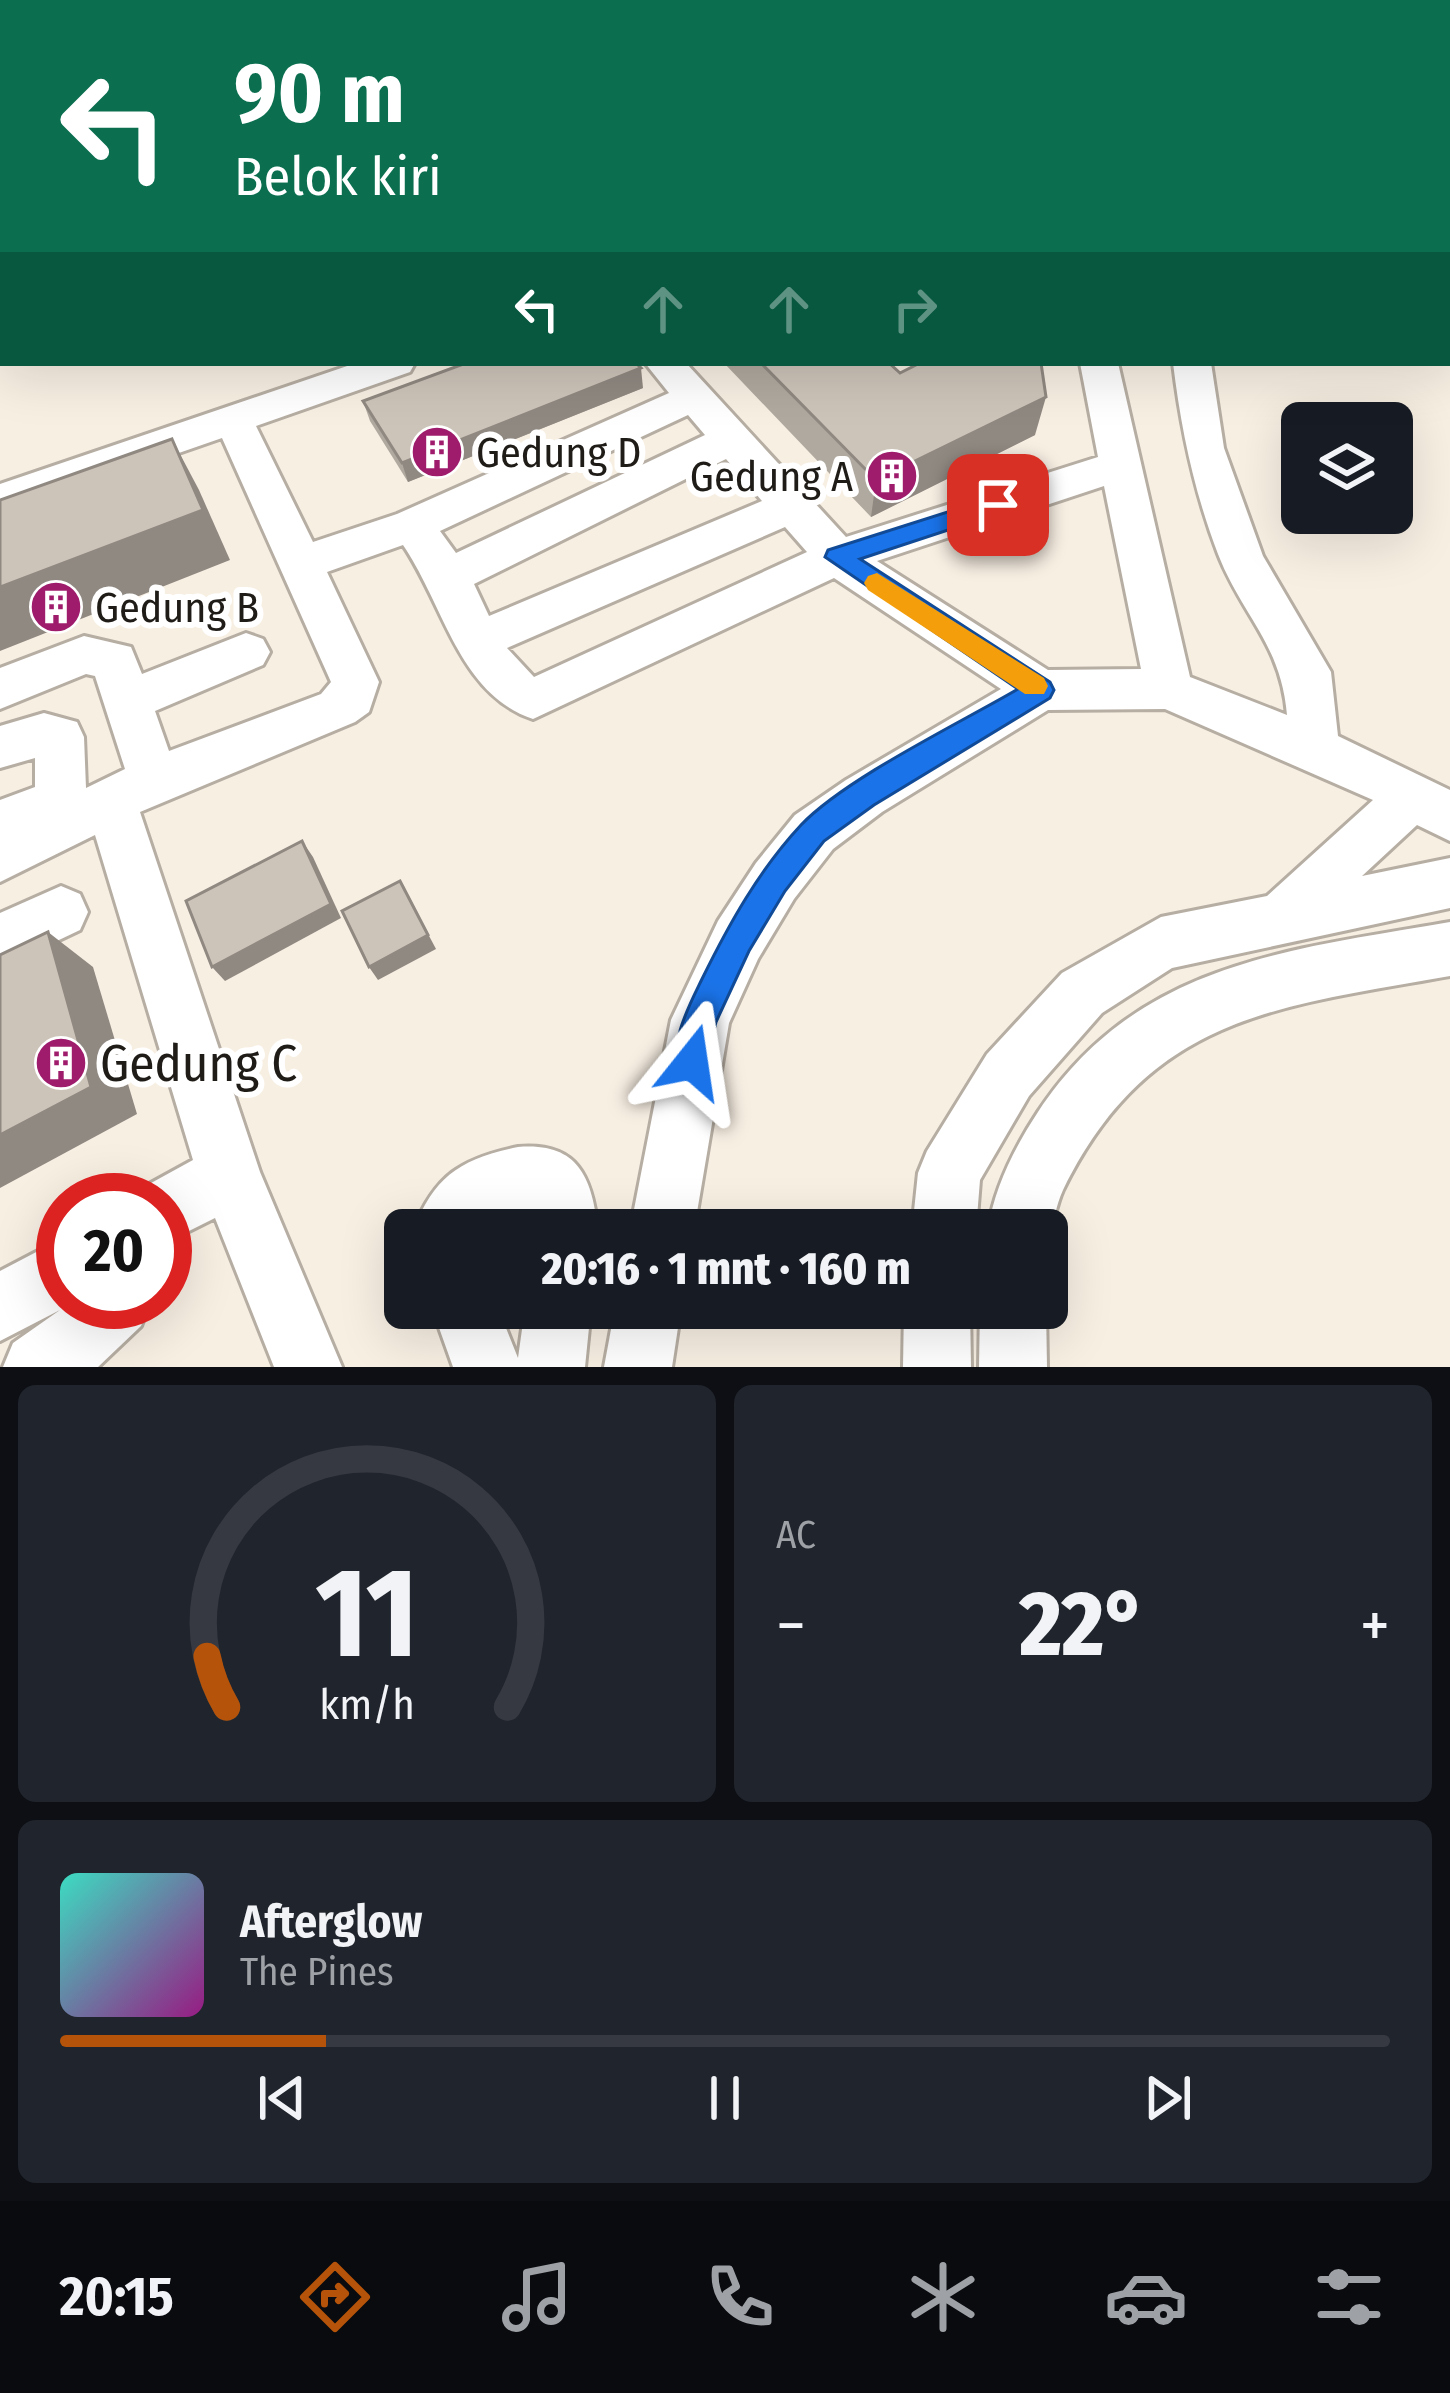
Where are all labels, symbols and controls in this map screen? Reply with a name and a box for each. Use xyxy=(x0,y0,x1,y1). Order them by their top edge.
text: 90 m xyxy=(234,43,405,144)
icon: left xyxy=(36,48,192,204)
text: Belok kiri xyxy=(234,145,442,209)
icon: left xyxy=(504,276,570,342)
icon: ahead xyxy=(630,276,696,342)
icon: ahead xyxy=(756,276,822,342)
icon: right xyxy=(882,276,948,342)
map controls xyxy=(1281,402,1413,534)
button: layers xyxy=(1281,402,1413,534)
building icon: Gedung D xyxy=(409,424,465,480)
place label: Gedung D xyxy=(476,428,641,478)
building icon: Gedung A xyxy=(864,448,920,504)
place label: Gedung A xyxy=(690,452,853,502)
pin xyxy=(947,454,1049,556)
icon: arrive xyxy=(965,472,1031,538)
building icon: Gedung B xyxy=(28,579,84,635)
place label: Gedung B xyxy=(95,583,259,633)
position arrow xyxy=(629,999,755,1125)
place label: Gedung C xyxy=(100,1033,297,1095)
building icon: Gedung C xyxy=(33,1035,89,1091)
speed limit sign: 20 xyxy=(36,1173,192,1329)
text: 20:16 · 1 mnt · 160 m xyxy=(541,1242,911,1296)
text: AC xyxy=(776,1512,816,1558)
text: 11 xyxy=(315,1539,419,1689)
text: 22° xyxy=(1020,1571,1146,1679)
text: − xyxy=(776,1586,806,1665)
text: + xyxy=(1360,1586,1390,1665)
text: km/h xyxy=(319,1678,415,1729)
text: Afterglow xyxy=(240,1895,422,1949)
text: The Pines xyxy=(240,1949,394,1995)
icon: previous xyxy=(249,2065,315,2131)
icon: pause xyxy=(692,2065,758,2131)
icon: next xyxy=(1135,2065,1201,2131)
icon: directions xyxy=(293,2255,377,2339)
icon: music xyxy=(495,2255,579,2339)
icon: phone xyxy=(698,2255,782,2339)
icon: climate xyxy=(901,2255,985,2339)
icon: car xyxy=(1104,2255,1188,2339)
icon: filters xyxy=(1307,2255,1391,2339)
text: 20:15 xyxy=(59,2265,174,2329)

